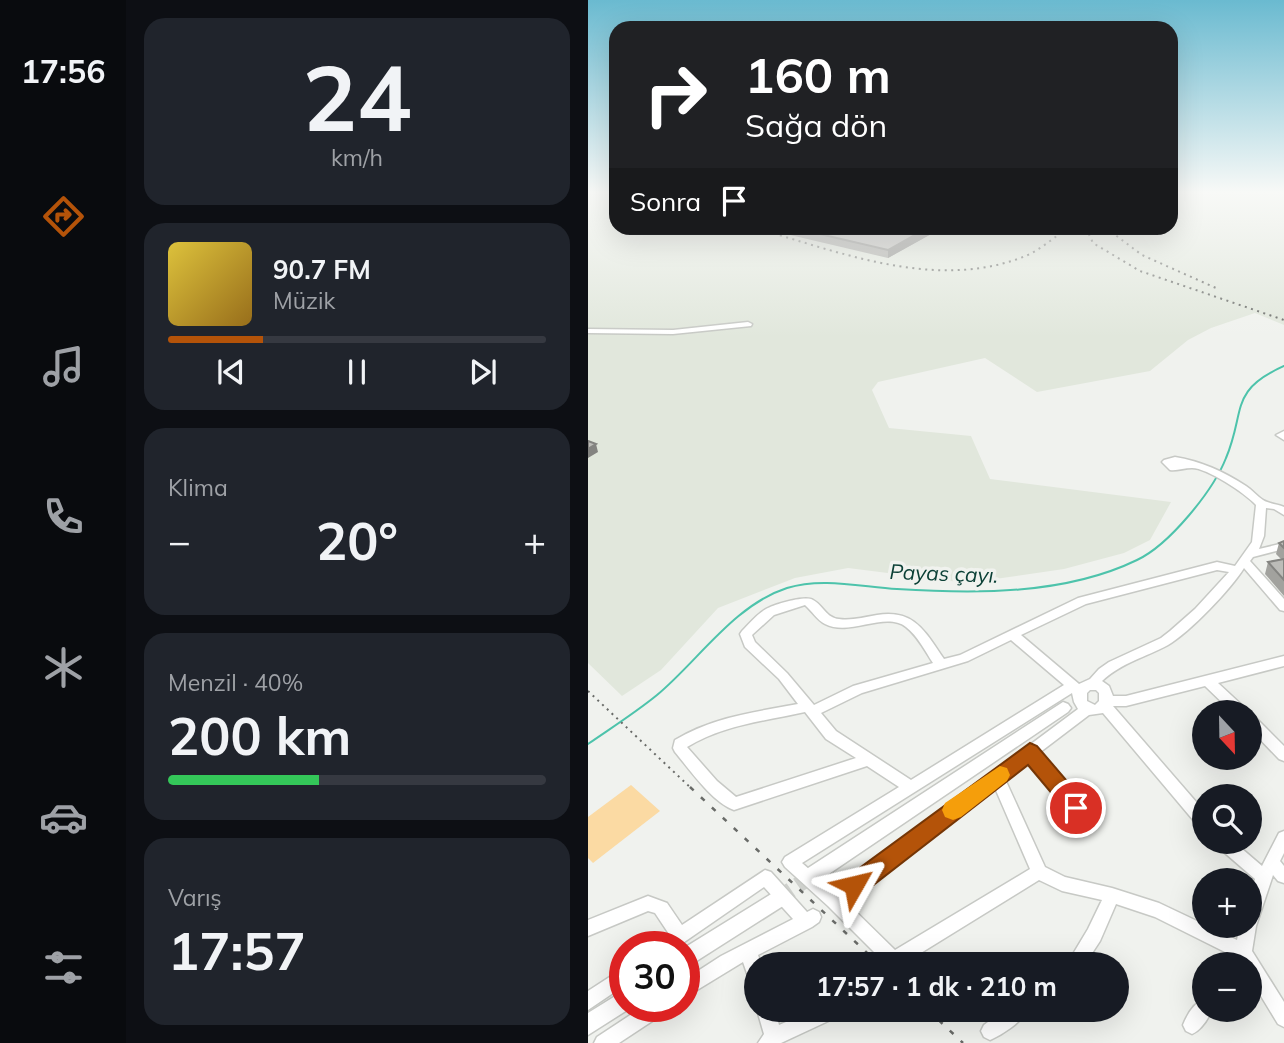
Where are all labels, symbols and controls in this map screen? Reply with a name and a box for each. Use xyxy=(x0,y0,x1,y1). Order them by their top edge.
text: 24 xyxy=(302,40,412,154)
text: 160 m xyxy=(745,44,891,105)
icon: right xyxy=(630,49,721,140)
text: 17:56 xyxy=(21,51,105,91)
text: Sağa dön xyxy=(745,105,887,145)
text: km/h xyxy=(331,143,383,172)
icon: arrive xyxy=(715,182,753,220)
text: Sonra xyxy=(630,185,701,218)
icon: directions xyxy=(39,192,88,241)
text: 90.7 FM xyxy=(273,253,371,286)
text: Müzik xyxy=(273,286,335,315)
icon: music xyxy=(39,342,88,391)
icon: previous xyxy=(212,353,250,391)
icon: pause xyxy=(338,353,376,391)
icon: next xyxy=(464,353,502,391)
text: Klima xyxy=(168,473,228,502)
icon: phone xyxy=(39,492,88,541)
text: 20° xyxy=(316,508,398,573)
text: − xyxy=(168,517,191,565)
text: + xyxy=(523,517,546,565)
water label: Payas çayı. xyxy=(889,558,999,588)
icon: climate xyxy=(39,643,88,692)
text: Menzil · 40% xyxy=(168,668,303,697)
north arrow xyxy=(1192,700,1262,770)
map controls xyxy=(1192,700,1262,1022)
text: 200 km xyxy=(168,703,351,768)
pin xyxy=(1046,778,1106,838)
button: search xyxy=(1192,784,1262,854)
icon: arrive xyxy=(1057,789,1095,827)
icon: car xyxy=(39,793,88,842)
position arrow xyxy=(817,848,891,922)
button: + xyxy=(1192,868,1262,938)
text: Varış xyxy=(168,883,222,912)
text: 17:57 xyxy=(168,918,306,983)
speed limit sign: 30 xyxy=(609,931,700,1022)
icon: filters xyxy=(39,943,88,992)
button: − xyxy=(1192,952,1262,1022)
text: 17:57 · 1 dk · 210 m xyxy=(816,970,1057,1003)

